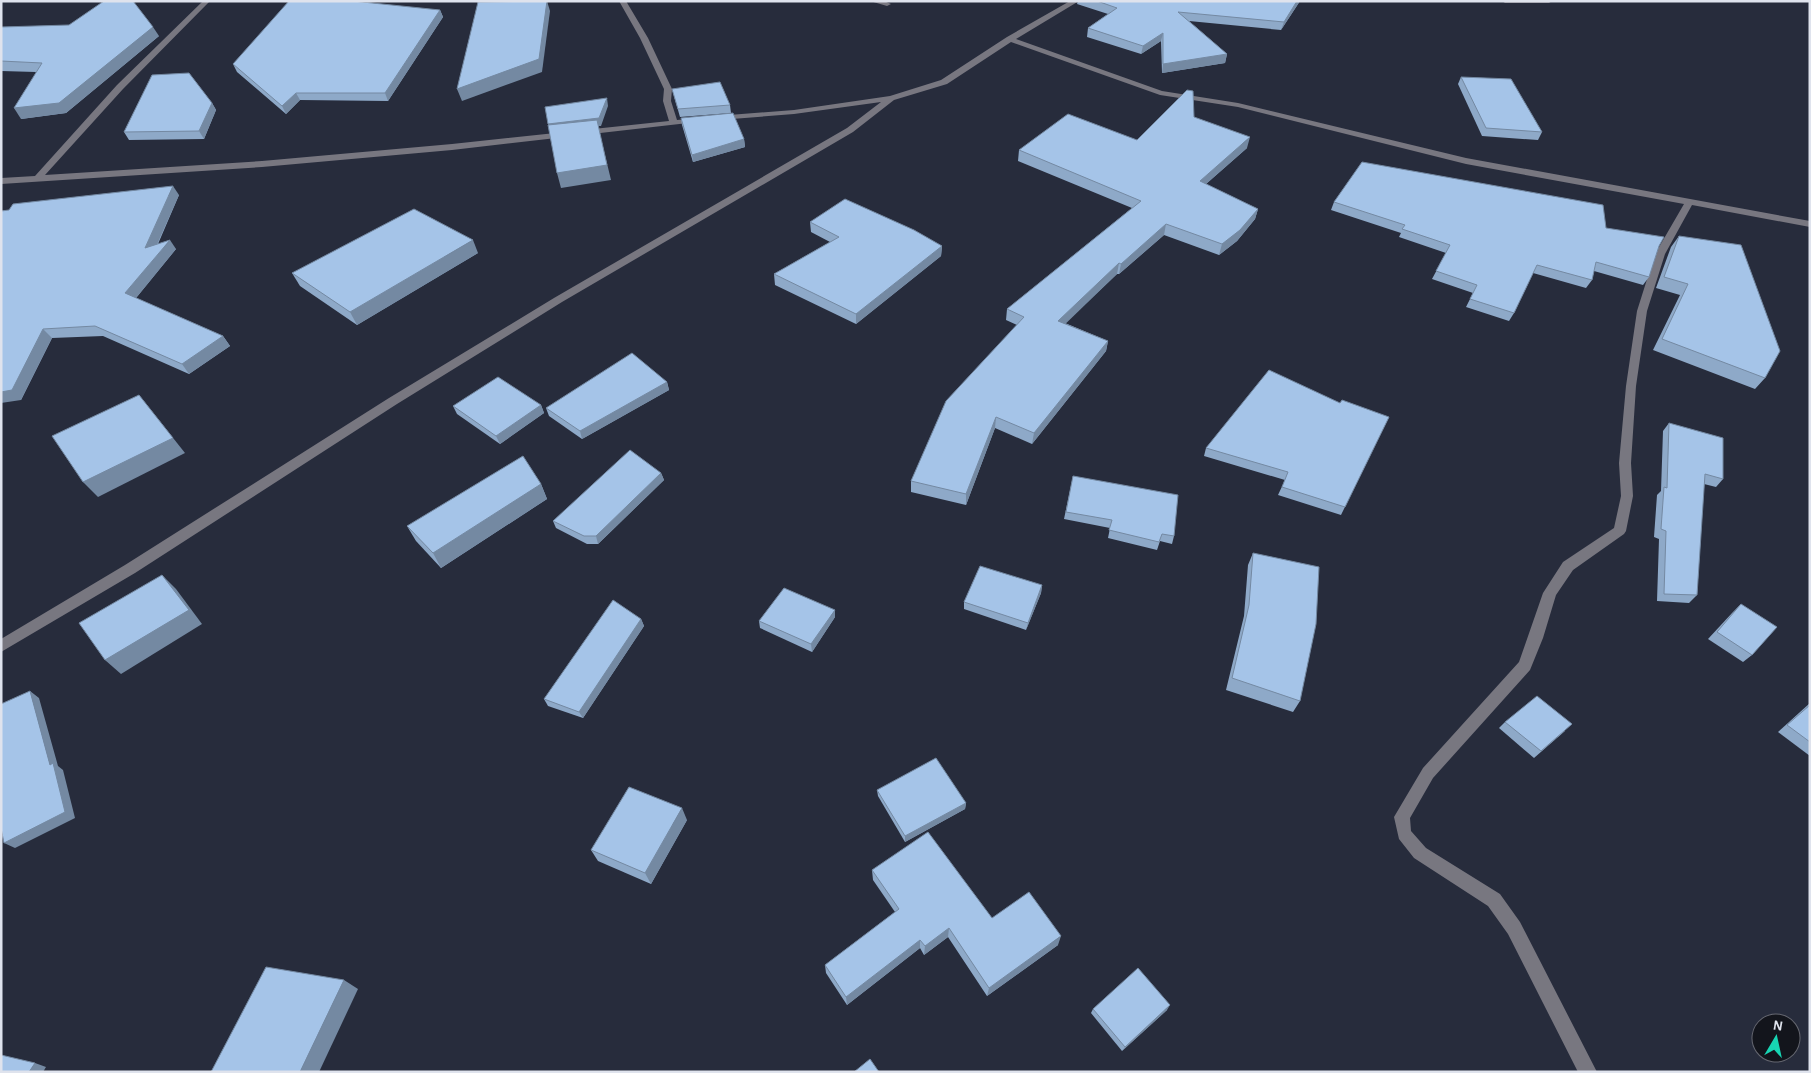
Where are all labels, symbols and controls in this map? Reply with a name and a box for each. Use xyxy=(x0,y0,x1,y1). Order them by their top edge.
north arrow xyxy=(1751,1013,1801,1063)
text: N xyxy=(1772,1018,1784,1034)

